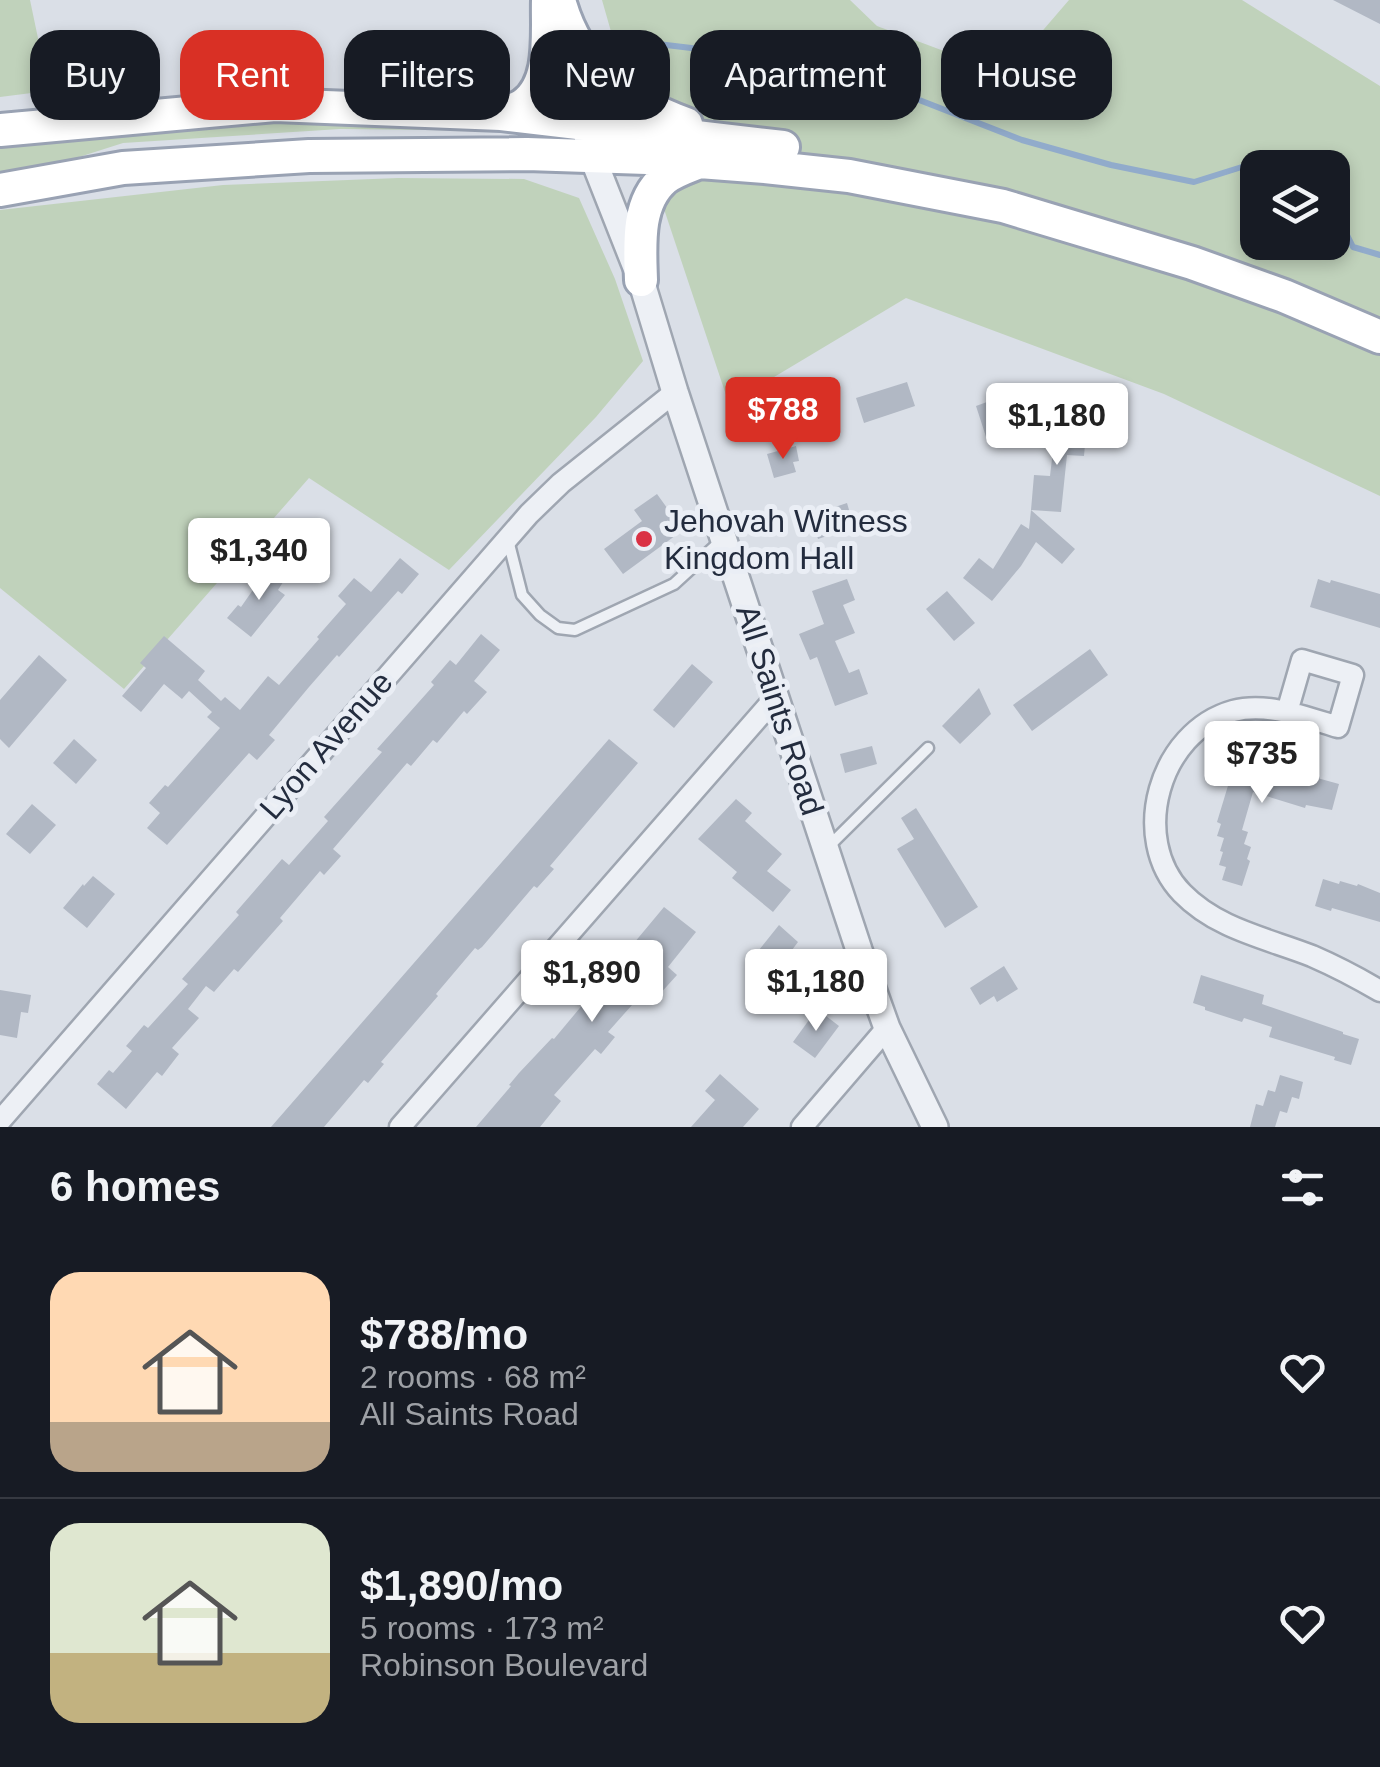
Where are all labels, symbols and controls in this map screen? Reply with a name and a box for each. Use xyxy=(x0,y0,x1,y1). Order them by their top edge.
chip: Buy xyxy=(30,30,160,120)
chip: Rent xyxy=(180,30,324,120)
chip: Filters xyxy=(344,30,510,120)
chip: New xyxy=(530,30,670,120)
chip: Apartment xyxy=(690,30,921,120)
chip: House xyxy=(941,30,1112,120)
map controls xyxy=(1240,150,1350,260)
button: layers xyxy=(1240,150,1350,260)
pin: $788 xyxy=(724,377,842,462)
pin: $1,180 xyxy=(976,383,1138,468)
text: $788 xyxy=(747,391,819,427)
text: $1,180 xyxy=(1008,397,1106,433)
place label: Jehovah Witness Kingdom Hall xyxy=(664,503,908,576)
pin: $1,340 xyxy=(178,518,340,603)
marker: Jehovah Witness Kingdom Hall xyxy=(633,528,655,550)
text: $1,340 xyxy=(210,532,308,568)
street label: All Saints Road xyxy=(729,600,831,820)
street label: Lyon Avenue xyxy=(252,664,400,826)
pin: $735 xyxy=(1203,721,1321,806)
text: $735 xyxy=(1226,735,1298,771)
pin: $1,890 xyxy=(511,940,673,1025)
pin: $1,180 xyxy=(735,949,897,1034)
text: $1,890 xyxy=(543,954,641,990)
text: $1,180 xyxy=(767,963,865,999)
icon: filters xyxy=(1275,1160,1330,1215)
text: 6 homes xyxy=(50,1163,220,1210)
text: $788/mo xyxy=(360,1311,528,1358)
icon: home xyxy=(130,1312,250,1432)
icon: heart xyxy=(1275,1345,1330,1400)
text: 2 rooms · 68 m² xyxy=(360,1359,586,1395)
text: All Saints Road xyxy=(360,1396,579,1432)
text: $1,890/mo xyxy=(360,1562,563,1609)
icon: home xyxy=(130,1563,250,1683)
icon: heart xyxy=(1275,1596,1330,1651)
text: 5 rooms · 173 m² xyxy=(360,1610,604,1646)
text: Robinson Boulevard xyxy=(360,1647,648,1683)

